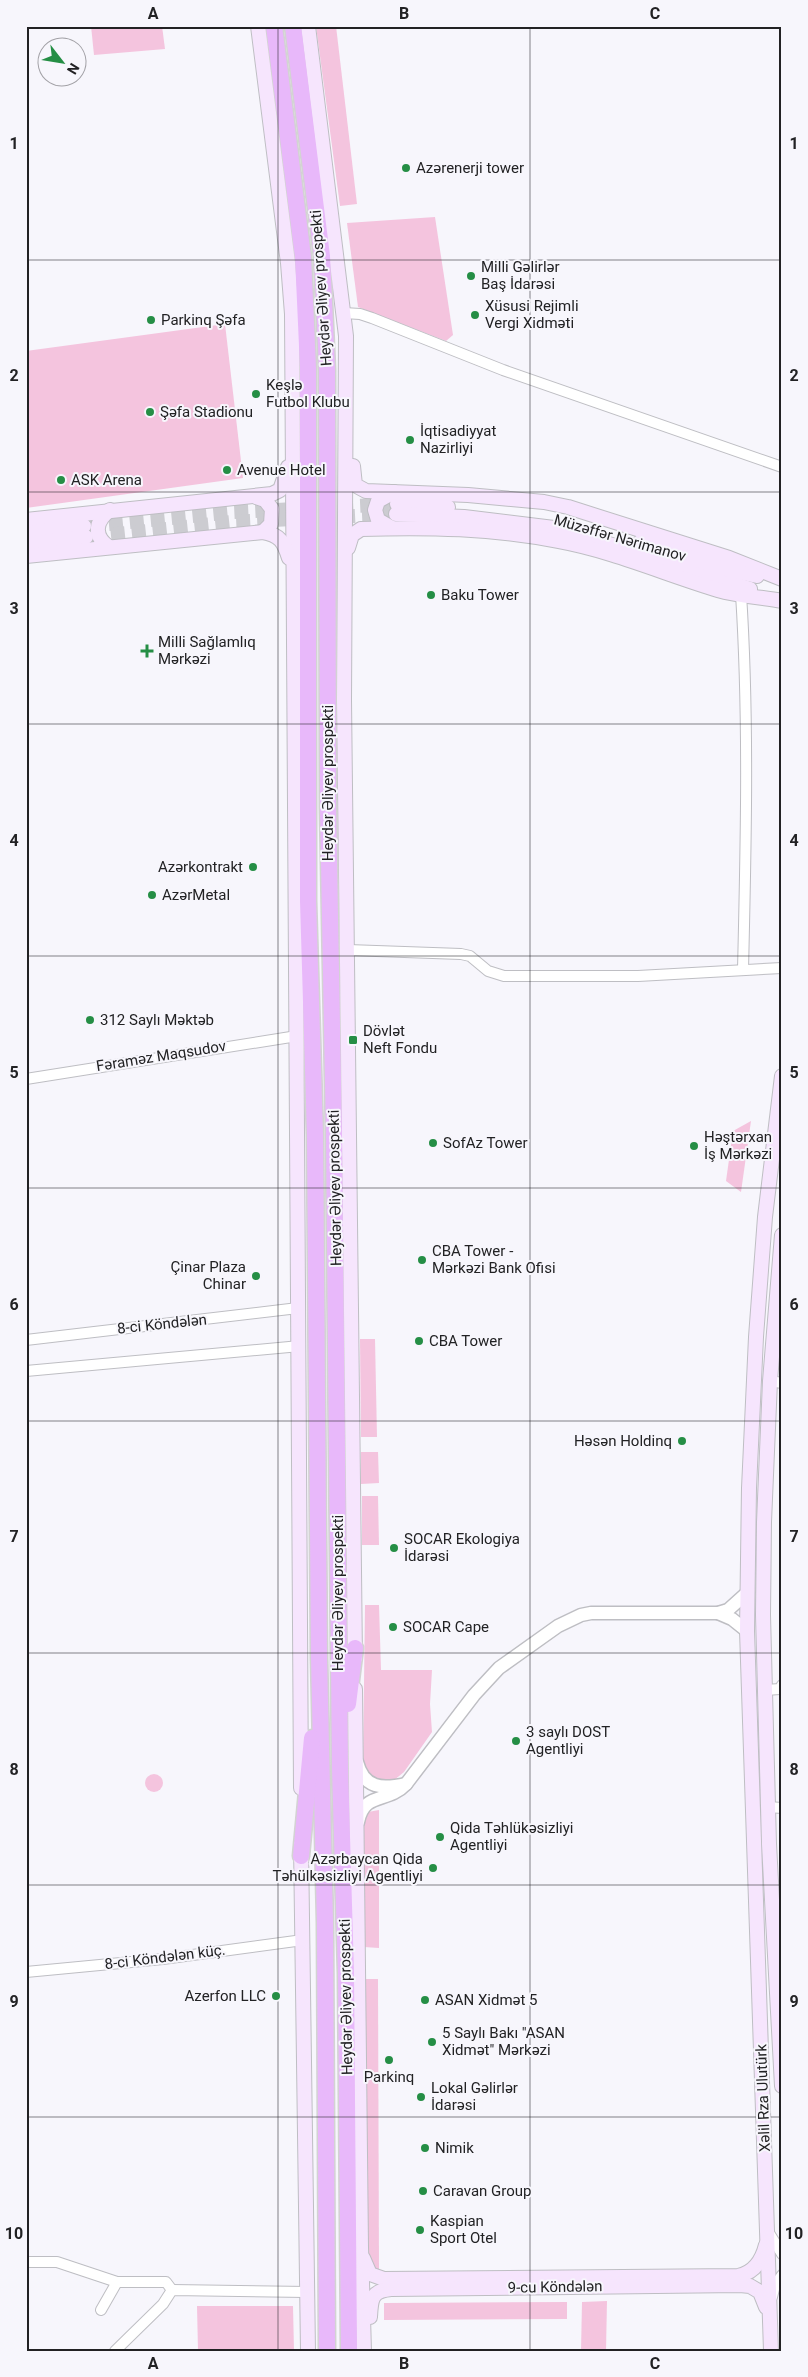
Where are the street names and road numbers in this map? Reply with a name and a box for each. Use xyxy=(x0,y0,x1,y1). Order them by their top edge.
street label: Heydər Əliyev prospekti xyxy=(307,209,335,367)
street label: Müzəffər Nərimanov xyxy=(552,511,688,565)
street label: Heydər Əliyev prospekti xyxy=(319,705,337,861)
street label: Fəraməz Maqsudov xyxy=(95,1037,227,1075)
street label: Heydər Əliyev prospekti xyxy=(325,1110,345,1266)
street label: 8-ci Köndələn xyxy=(116,1310,208,1338)
street label: Heydər Əliyev prospekti xyxy=(329,1515,347,1671)
street label: Heydər Əliyev prospekti xyxy=(336,1919,356,2075)
street label: 8-ci Köndələn küç. xyxy=(104,1941,226,1973)
street label: Xəlil Rza Ulutürk xyxy=(752,2043,774,2152)
street label: 9-cu Köndələn xyxy=(508,2277,602,2297)

